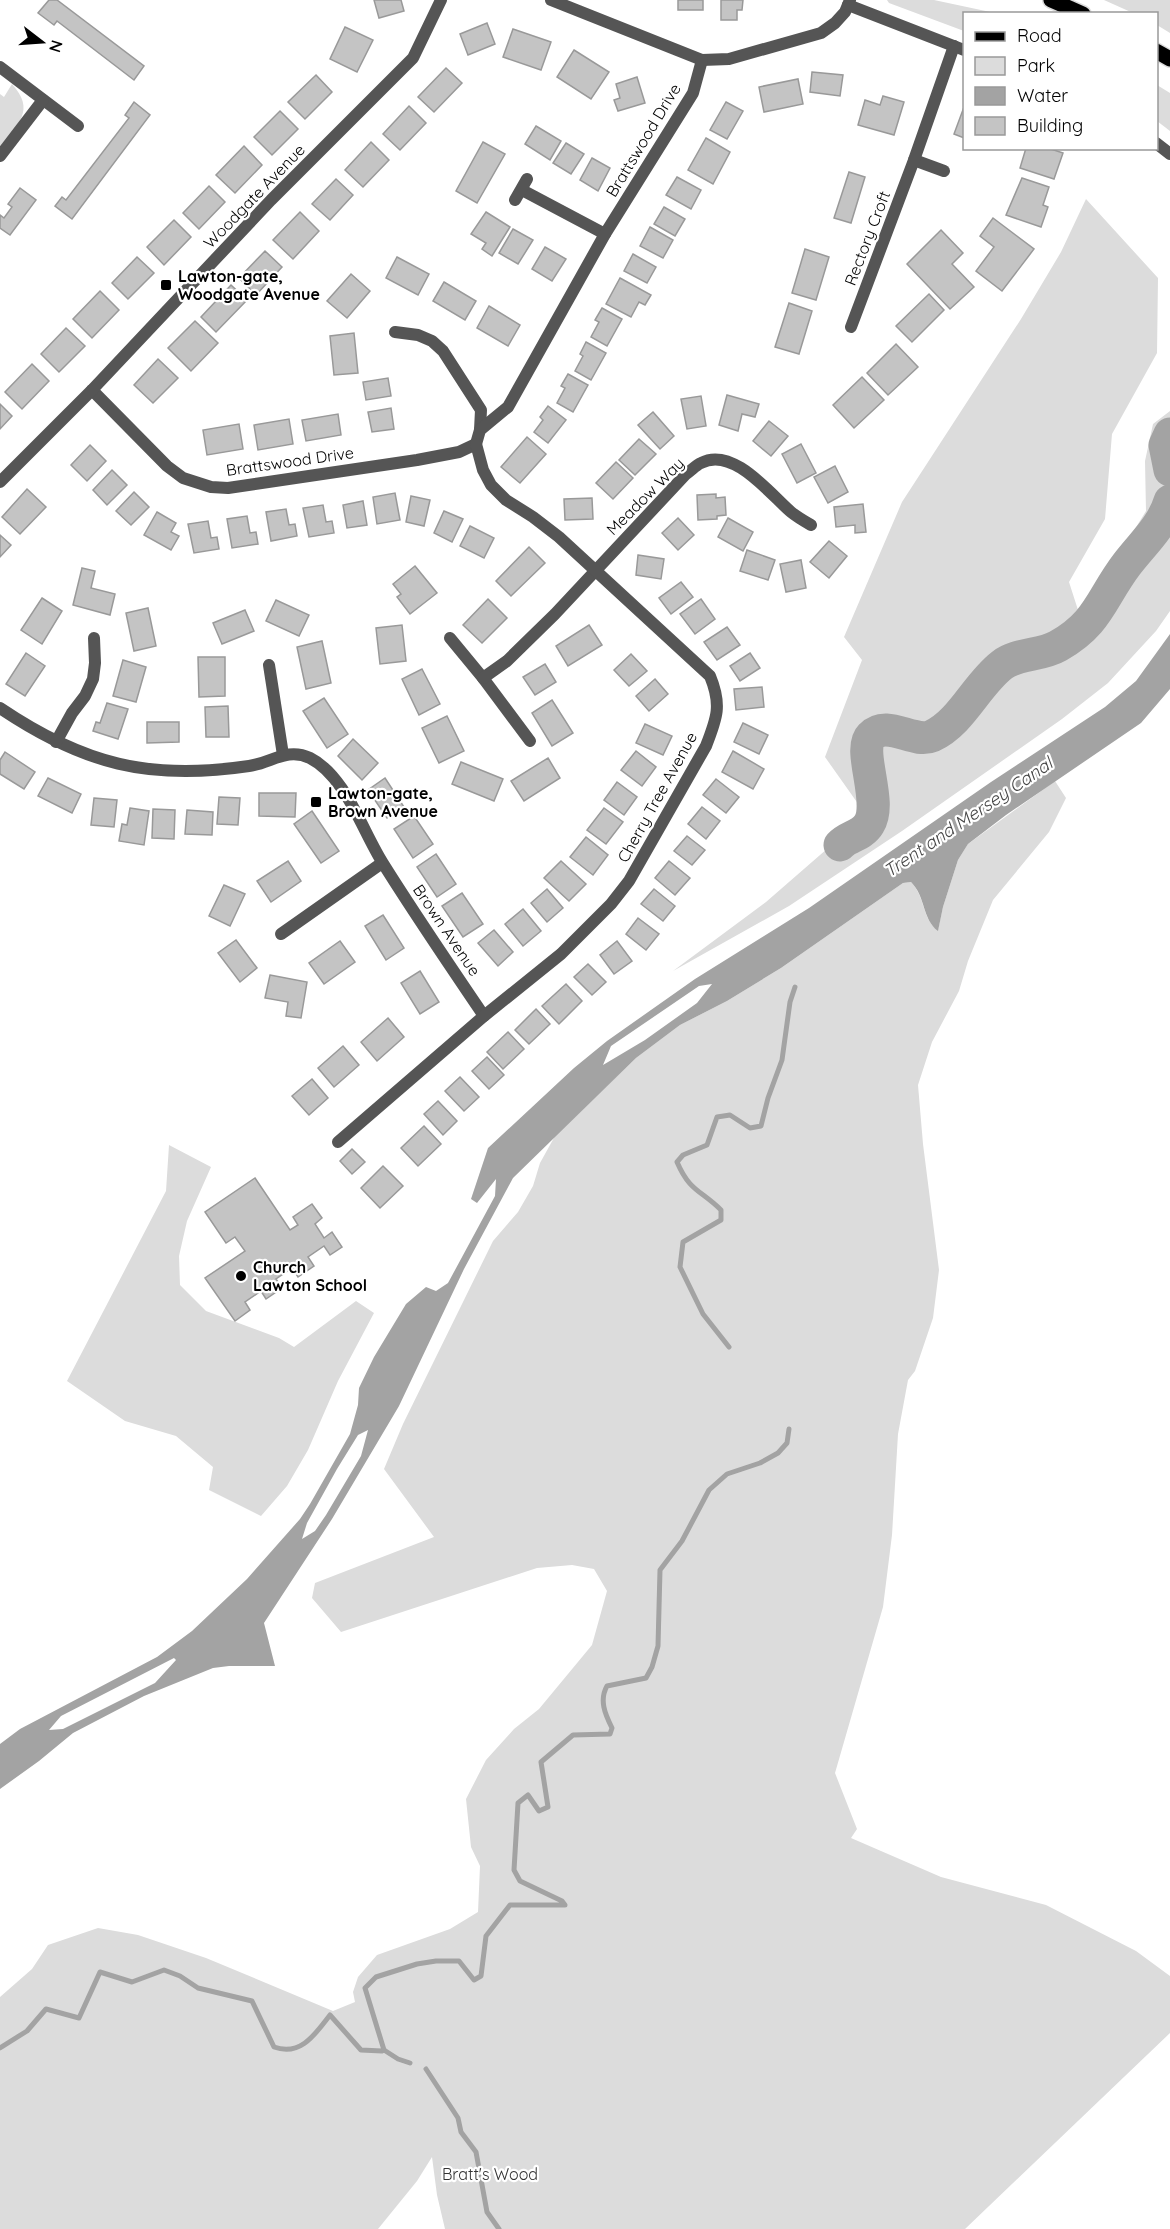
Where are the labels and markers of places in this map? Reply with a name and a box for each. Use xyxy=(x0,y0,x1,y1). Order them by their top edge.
place label: Lawton-gate, Woodgate Avenue xyxy=(178,266,320,304)
marker: Lawton-gate, Woodgate Avenue xyxy=(159,278,173,292)
place label: Lawton-gate, Brown Avenue xyxy=(328,783,438,821)
marker: Lawton-gate, Brown Avenue xyxy=(309,795,323,809)
place label: Church Lawton School xyxy=(253,1257,367,1295)
marker: Church Lawton School xyxy=(234,1269,248,1283)

